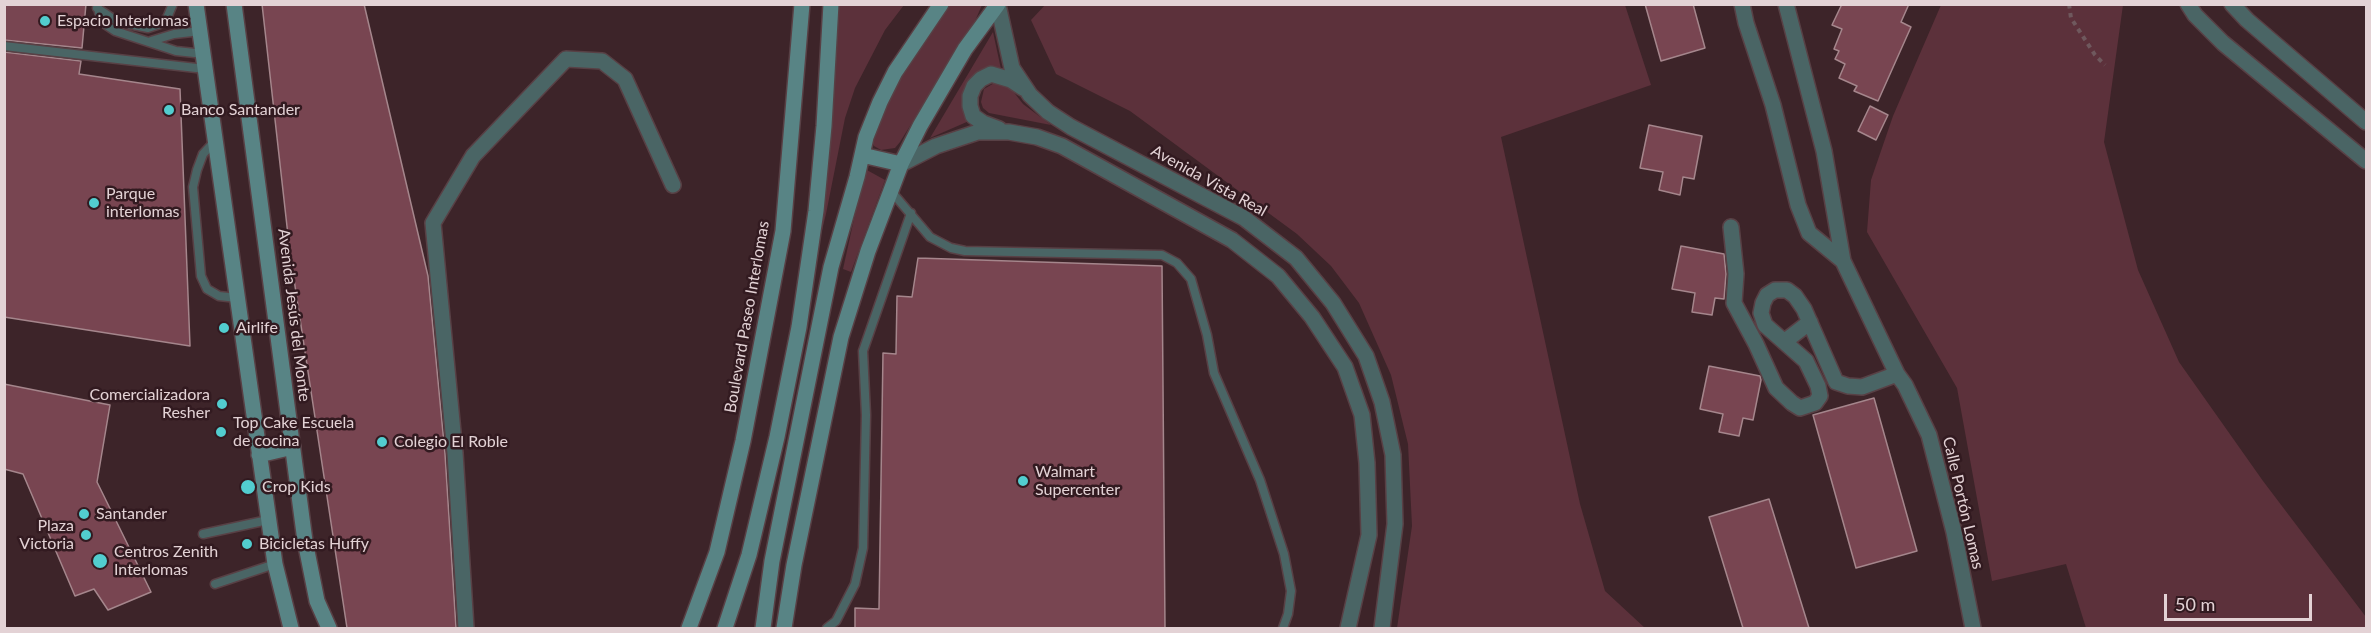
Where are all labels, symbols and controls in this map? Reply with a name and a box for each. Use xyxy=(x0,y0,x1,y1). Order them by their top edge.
place label: Espacio Interlomas xyxy=(57,11,189,31)
marker: Espacio Interlomas xyxy=(38,14,52,28)
place label: Banco Santander xyxy=(181,100,300,120)
marker: Banco Santander xyxy=(162,103,176,117)
street label: Avenida Vista Real xyxy=(1148,141,1270,221)
place label: Parque interlomas xyxy=(106,184,180,222)
marker: Parque interlomas xyxy=(87,196,101,210)
street label: Boulevard Paseo Interlomas xyxy=(721,219,773,415)
street label: Avenida Jesús del Monte xyxy=(274,227,314,403)
place label: Airlife xyxy=(236,318,278,338)
marker: Airlife xyxy=(217,321,231,335)
place label: Comercializadora Resher xyxy=(89,385,210,423)
marker: Comercializadora Resher xyxy=(215,397,229,411)
place label: Top Cake Escuela de cocina xyxy=(233,413,354,451)
marker: Top Cake Escuela de cocina xyxy=(214,425,228,439)
place label: Colegio El Roble xyxy=(394,432,508,452)
marker: Colegio El Roble xyxy=(375,435,389,449)
street label: Calle Portón Lomas xyxy=(1938,435,1988,571)
place label: Walmart Supercenter xyxy=(1035,462,1120,500)
marker: Walmart Supercenter xyxy=(1016,474,1030,488)
place label: Crop Kids xyxy=(262,477,331,497)
marker: Crop Kids xyxy=(239,478,257,496)
place label: Santander xyxy=(96,504,167,524)
marker: Santander xyxy=(77,507,91,521)
place label: Plaza Victoria xyxy=(19,516,74,554)
marker: Plaza Victoria xyxy=(79,528,93,542)
place label: Bicicletas Huffy xyxy=(259,534,369,554)
marker: Bicicletas Huffy xyxy=(240,537,254,551)
place label: Centros Zenith Interlomas xyxy=(114,542,218,580)
marker: Centros Zenith Interlomas xyxy=(91,552,109,570)
scale bar xyxy=(2167,582,2316,620)
text: 50 m xyxy=(2175,593,2215,615)

